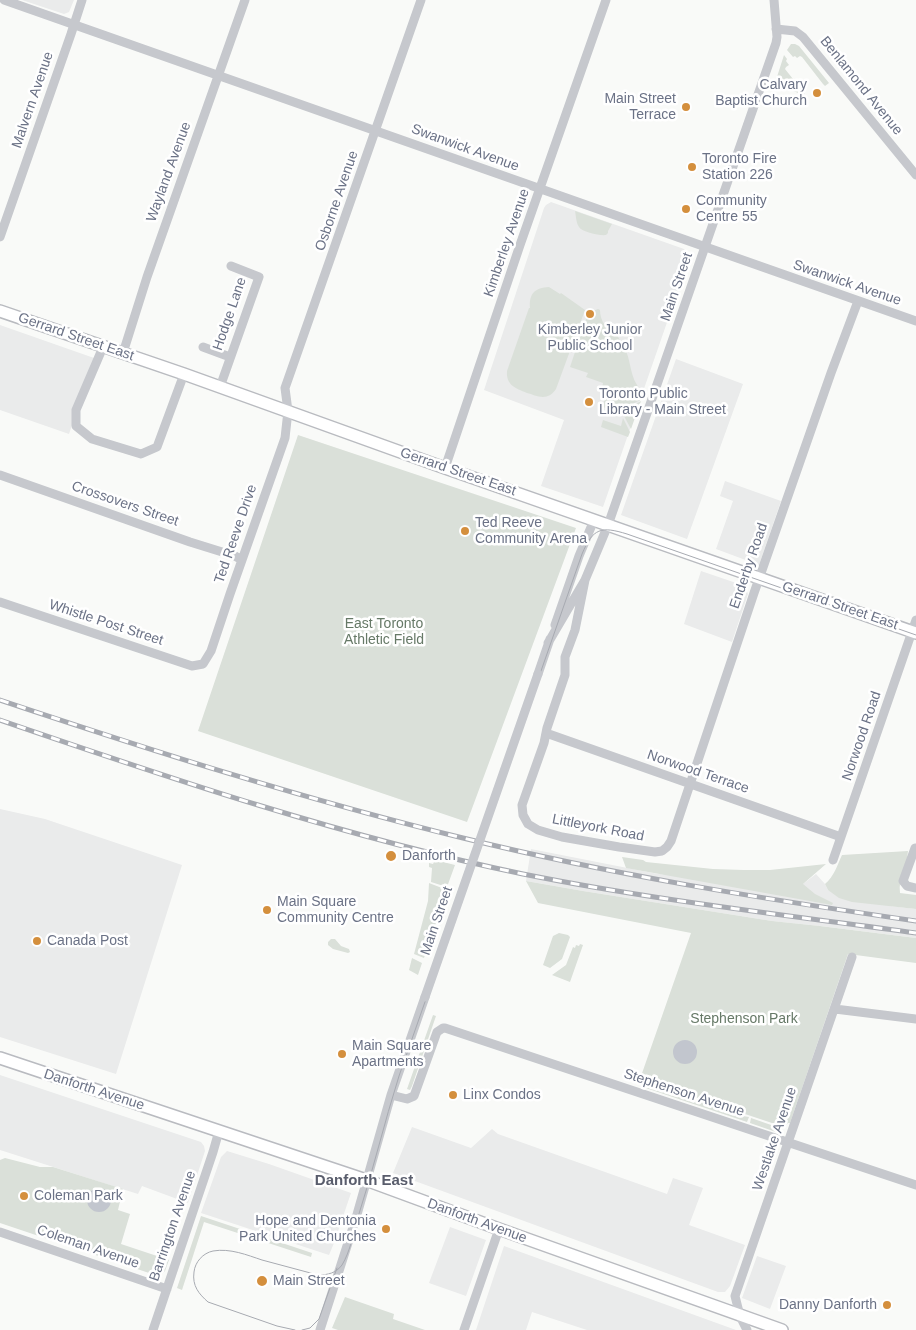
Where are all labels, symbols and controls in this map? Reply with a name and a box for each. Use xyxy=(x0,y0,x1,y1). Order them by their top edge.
street label: Benlamond Avenue xyxy=(816,33,906,139)
street label: Malvern Avenue xyxy=(9,50,57,150)
place label: Calvary Baptist Church xyxy=(715,77,807,110)
marker: Calvary Baptist Church xyxy=(811,87,823,99)
place label: Main Street Terrace xyxy=(604,91,676,124)
marker: Main Street Terrace xyxy=(680,101,692,113)
street label: Wayland Avenue xyxy=(143,120,195,224)
street label: Swanwick Avenue xyxy=(409,121,521,175)
street label: Osborne Avenue xyxy=(312,149,362,253)
place label: Toronto Fire Station 226 xyxy=(702,151,777,184)
marker: Toronto Fire Station 226 xyxy=(686,161,698,173)
street label: Kimberley Avenue xyxy=(481,187,533,299)
place label: Community Centre 55 xyxy=(696,193,767,226)
marker: Community Centre 55 xyxy=(680,203,692,215)
street label: Main Street xyxy=(657,250,697,324)
street label: Swanwick Avenue xyxy=(791,257,903,309)
street label: Hodge Lane xyxy=(210,275,250,353)
marker: Kimberley Junior Public School xyxy=(584,308,596,320)
street label: Gerrard Street East xyxy=(16,309,136,365)
place label: Kimberley Junior Public School xyxy=(538,322,642,354)
place label: Toronto Public Library - Main Street xyxy=(599,386,726,418)
marker: Toronto Public Library - Main Street xyxy=(583,396,595,408)
street label: Gerrard Street East xyxy=(398,444,518,500)
street label: Crossovers Street xyxy=(69,478,181,530)
street label: Ted Reeve Drive xyxy=(211,482,261,586)
place label: Ted Reeve Community Arena xyxy=(475,515,587,548)
street label: Enderby Road xyxy=(726,521,772,611)
marker: Ted Reeve Community Arena xyxy=(459,525,471,537)
street label: Gerrard Street East xyxy=(780,578,900,634)
street label: Whistle Post Street xyxy=(47,597,165,649)
park label: East Toronto Athletic Field xyxy=(344,616,424,648)
street label: Norwood Road xyxy=(839,689,885,783)
street label: Norwood Terrace xyxy=(645,747,751,797)
street label: Littleyork Road xyxy=(551,811,645,845)
place label: Danforth xyxy=(402,848,456,864)
marker: Danforth xyxy=(384,849,398,863)
street label: Main Street xyxy=(417,884,457,958)
place label: Main Square Community Centre xyxy=(277,894,394,926)
marker: Main Square Community Centre xyxy=(261,904,273,916)
place label: Canada Post xyxy=(47,933,128,949)
marker: Canada Post xyxy=(31,935,43,947)
park label: Stephenson Park xyxy=(690,1011,798,1027)
place label: Main Square Apartments xyxy=(352,1038,431,1070)
marker: Main Square Apartments xyxy=(336,1048,348,1060)
street label: Danforth Avenue xyxy=(42,1066,146,1114)
street label: Stephenson Avenue xyxy=(622,1066,746,1120)
street label: Westlake Avenue xyxy=(749,1085,801,1193)
place label: Linx Condos xyxy=(463,1087,541,1103)
marker: Linx Condos xyxy=(447,1089,459,1101)
street label: Barrington Avenue xyxy=(146,1169,200,1283)
district label: Danforth East xyxy=(315,1172,413,1190)
place label: Coleman Park xyxy=(34,1188,123,1204)
marker: Coleman Park xyxy=(18,1190,30,1202)
street label: Danforth Avenue xyxy=(425,1195,529,1247)
place label: Hope and Dentonia Park United Churches xyxy=(239,1213,376,1246)
street label: Coleman Avenue xyxy=(35,1222,141,1272)
marker: Hope and Dentonia Park United Churches xyxy=(380,1223,392,1235)
place label: Main Street xyxy=(273,1273,345,1289)
marker: Main Street xyxy=(255,1274,269,1288)
place label: Danny Danforth xyxy=(779,1297,877,1313)
marker: Danny Danforth xyxy=(881,1299,893,1311)

